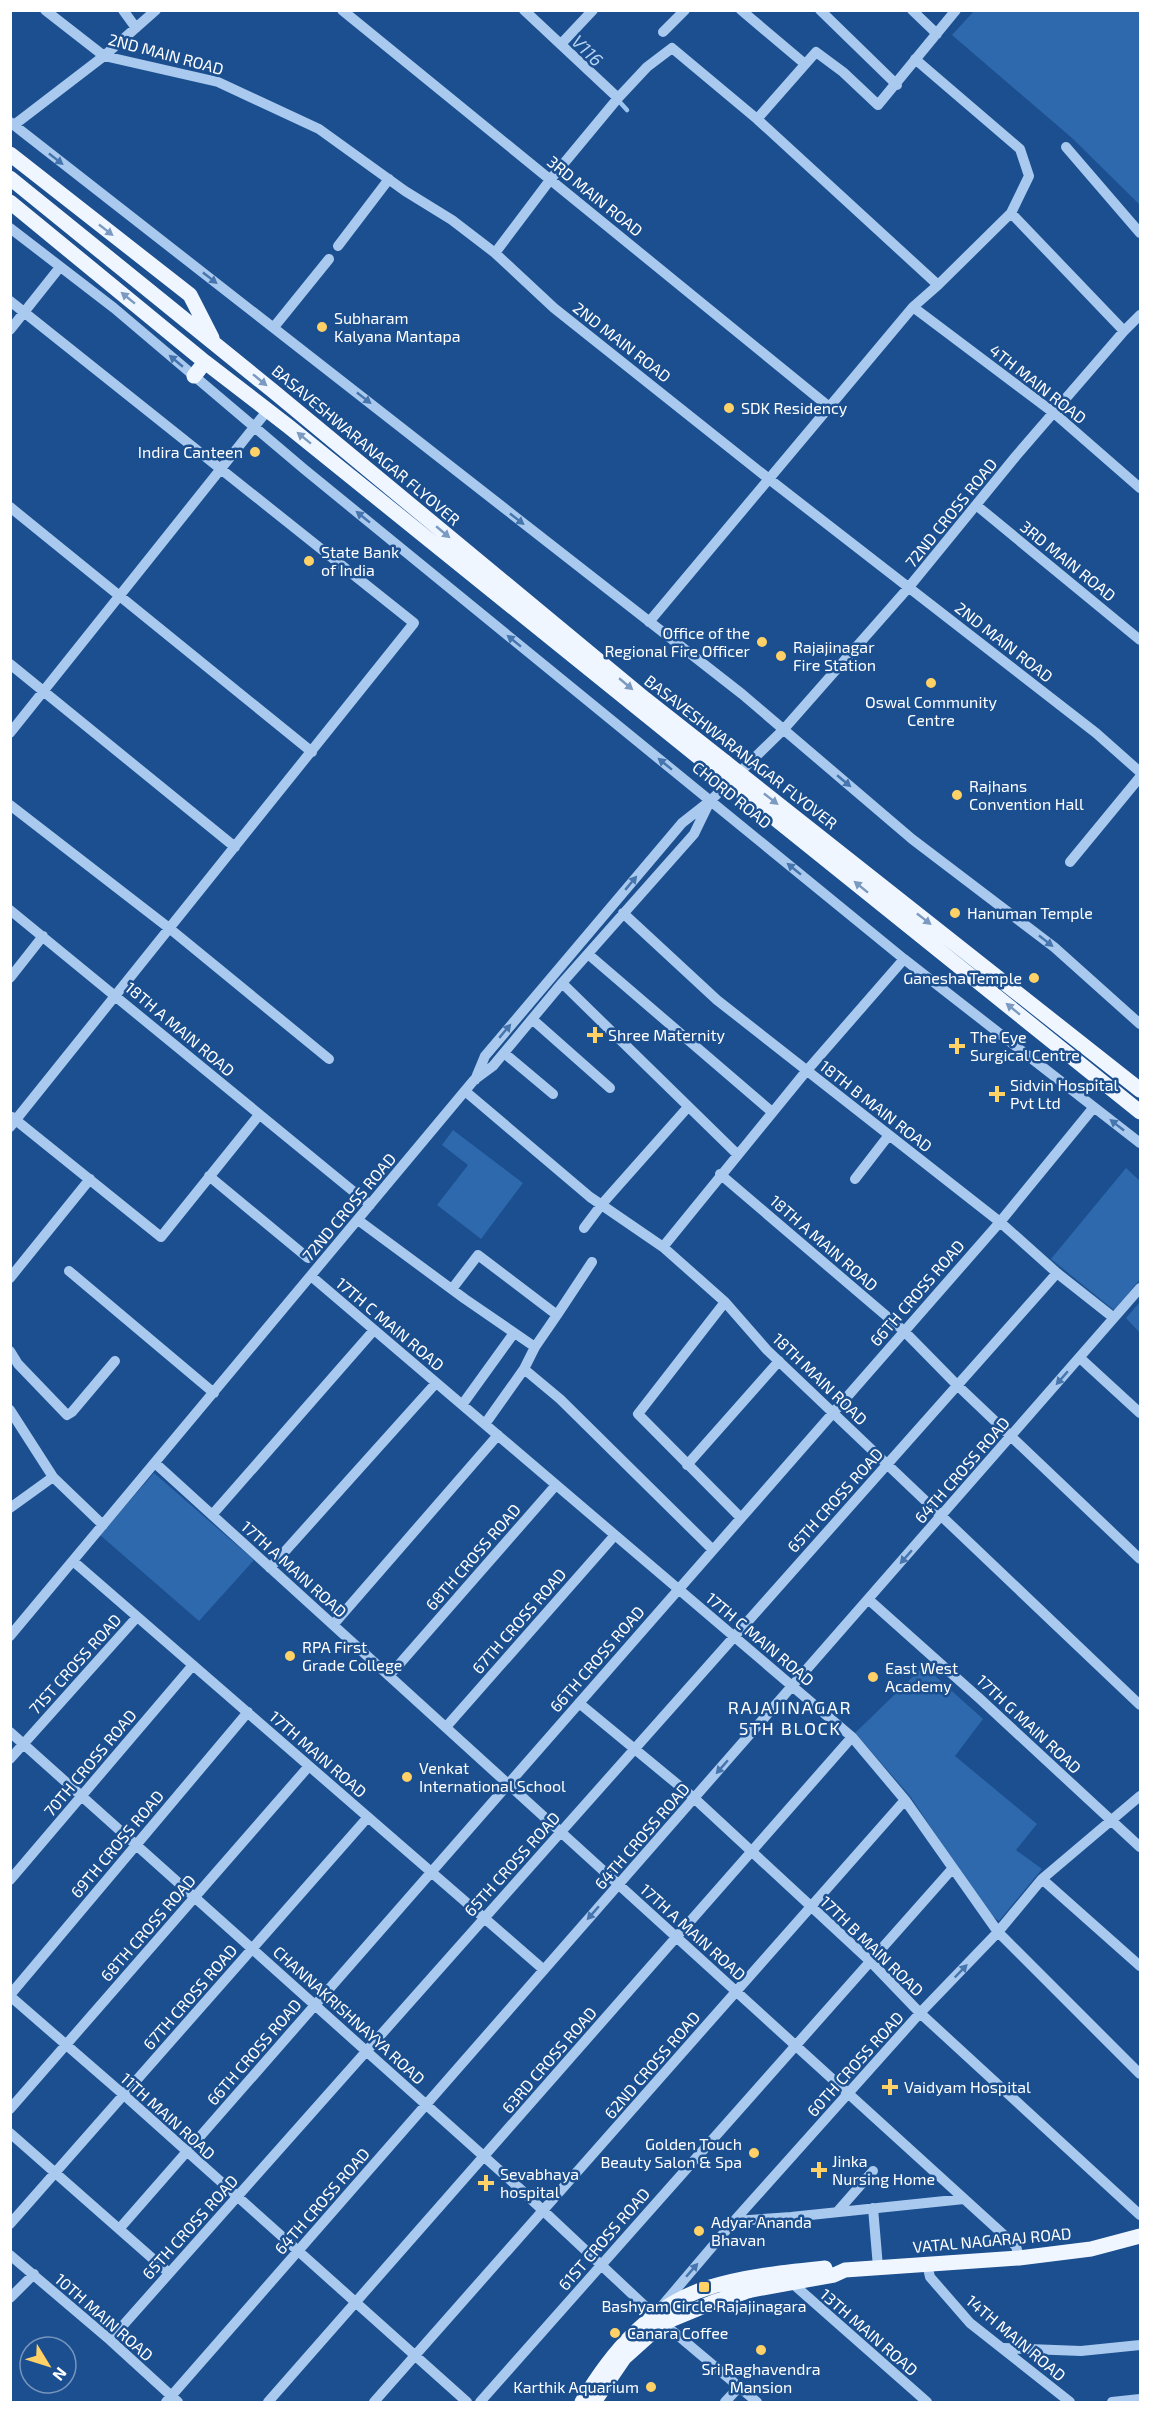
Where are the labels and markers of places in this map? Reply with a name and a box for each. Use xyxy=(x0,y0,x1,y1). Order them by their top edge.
place label: Subharam Kalyana Mantapa xyxy=(334,308,461,345)
marker: Subharam Kalyana Mantapa xyxy=(315,320,329,334)
place label: SDK Residency xyxy=(741,398,848,417)
marker: SDK Residency xyxy=(722,401,736,415)
place label: Indira Canteen xyxy=(138,442,243,461)
marker: Indira Canteen xyxy=(248,445,262,459)
place label: State Bank of India xyxy=(321,542,399,579)
marker: State Bank of India xyxy=(302,554,316,568)
place label: Office of the Regional Fire Officer xyxy=(604,623,751,660)
marker: Office of the Regional Fire Officer xyxy=(755,635,769,649)
place label: Rajajinagar Fire Station xyxy=(793,637,876,674)
marker: Rajajinagar Fire Station xyxy=(774,649,788,663)
marker: Oswal Community Centre xyxy=(924,676,938,690)
place label: Oswal Community Centre xyxy=(865,692,997,729)
place label: Rajhans Convention Hall xyxy=(969,776,1084,813)
marker: Rajhans Convention Hall xyxy=(950,788,964,802)
place label: Hanuman Temple xyxy=(967,903,1093,922)
marker: Hanuman Temple xyxy=(948,906,962,920)
place label: Ganesha Temple xyxy=(903,968,1022,987)
marker: Ganesha Temple xyxy=(1027,971,1041,985)
place label: Shree Maternity xyxy=(608,1025,726,1044)
marker: Shree Maternity xyxy=(586,1026,604,1044)
place label: The Eye Surgical Centre xyxy=(970,1027,1080,1064)
marker: The Eye Surgical Centre xyxy=(948,1037,966,1055)
place label: Sidvin Hospital Pvt Ltd xyxy=(1010,1075,1118,1112)
marker: Sidvin Hospital Pvt Ltd xyxy=(988,1085,1006,1103)
place label: RPA First Grade College xyxy=(302,1637,402,1674)
marker: RPA First Grade College xyxy=(283,1649,297,1663)
place label: East West Academy xyxy=(885,1658,958,1695)
marker: East West Academy xyxy=(866,1670,880,1684)
place label: Venkat International School xyxy=(419,1758,566,1795)
marker: Venkat International School xyxy=(400,1770,414,1784)
place label: Vaidyam Hospital xyxy=(904,2077,1031,2096)
marker: Vaidyam Hospital xyxy=(881,2078,899,2096)
place label: Golden Touch Beauty Salon & Spa xyxy=(600,2134,742,2171)
marker: Golden Touch Beauty Salon & Spa xyxy=(747,2146,761,2160)
place label: Jinka Nursing Home xyxy=(832,2151,935,2188)
marker: Jinka Nursing Home xyxy=(810,2161,828,2179)
place label: Sevabhaya hospital xyxy=(500,2164,579,2201)
marker: Sevabhaya hospital xyxy=(477,2174,495,2192)
place label: Adyar Ananda Bhavan xyxy=(711,2212,812,2249)
marker: Adyar Ananda Bhavan xyxy=(692,2224,706,2238)
marker: Bashyam Circle Rajajinagara xyxy=(697,2280,711,2294)
place label: Bashyam Circle Rajajinagara xyxy=(601,2296,807,2316)
place label: Canara Coffee xyxy=(627,2323,728,2342)
marker: Canara Coffee xyxy=(608,2326,622,2340)
marker: Sri Raghavendra Mansion xyxy=(754,2343,768,2357)
place label: Sri Raghavendra Mansion xyxy=(701,2359,821,2396)
place label: Karthik Aquarium xyxy=(513,2377,639,2396)
marker: Karthik Aquarium xyxy=(644,2380,658,2394)

